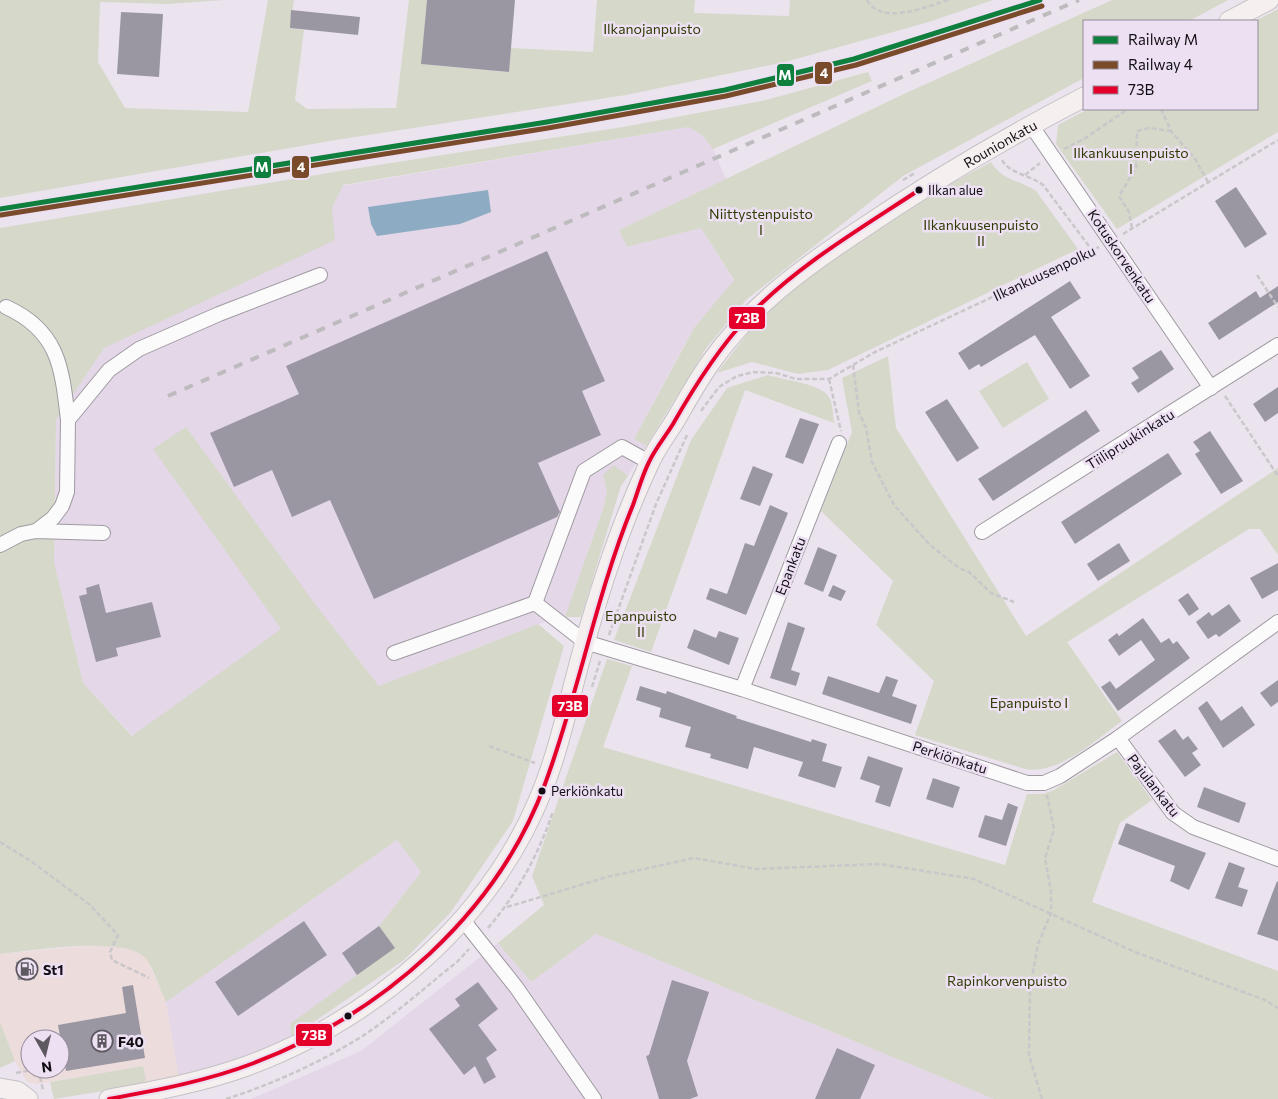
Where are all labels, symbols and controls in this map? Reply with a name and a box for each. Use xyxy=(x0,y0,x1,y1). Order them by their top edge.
park label: Ilkanojanpuisto xyxy=(603,20,701,37)
legend xyxy=(1083,20,1258,110)
text: Railway M xyxy=(1128,30,1198,48)
text: Railway 4 xyxy=(1128,55,1193,73)
line badge: 4 xyxy=(814,61,833,85)
line badge: M xyxy=(776,63,795,87)
text: 4 xyxy=(820,64,829,81)
text: M xyxy=(778,66,792,83)
text: 73B xyxy=(1128,80,1154,98)
street label: Rounionkatu xyxy=(960,116,1039,171)
park label: Ilkankuusenpuisto I xyxy=(1073,144,1189,177)
line badge: M xyxy=(253,155,272,179)
line badge: 4 xyxy=(291,155,310,179)
text: M xyxy=(255,158,269,175)
text: 4 xyxy=(297,158,306,175)
place label: Ilkan alue xyxy=(928,182,983,198)
marker: Ilkan alue xyxy=(914,185,924,195)
park label: Niittystenpuisto I xyxy=(709,205,813,238)
street label: Kotuskorvenkatu xyxy=(1084,206,1160,306)
park label: Ilkankuusenpuisto II xyxy=(923,216,1039,249)
street label: Ilkankuusenpolku xyxy=(990,242,1098,304)
line badge: 73B xyxy=(728,306,766,330)
text: 73B xyxy=(734,309,760,326)
street label: Tiilipruukinkatu xyxy=(1083,405,1177,473)
street label: Epankatu xyxy=(771,535,809,597)
park label: Epanpuisto II xyxy=(605,607,677,640)
line badge: 73B xyxy=(551,694,589,718)
park label: Epanpuisto I xyxy=(990,694,1068,711)
text: 73B xyxy=(557,697,583,714)
street label: Perkiönkatu xyxy=(910,737,990,777)
street label: Pajulankatu xyxy=(1124,750,1184,820)
place label: Perkiönkatu xyxy=(551,783,623,799)
marker: Perkiönkatu xyxy=(537,786,547,796)
fuel station icon: St1 xyxy=(15,957,39,981)
place label: St1 xyxy=(43,961,64,978)
park label: Rapinkorvenpuisto xyxy=(947,972,1067,989)
unlabelled marker xyxy=(343,1011,353,1021)
line badge: 73B xyxy=(295,1023,333,1047)
text: 73B xyxy=(301,1026,327,1043)
north arrow xyxy=(20,1029,70,1079)
building icon: F40 xyxy=(90,1029,114,1053)
place label: F40 xyxy=(118,1033,144,1050)
text: N xyxy=(40,1058,53,1077)

